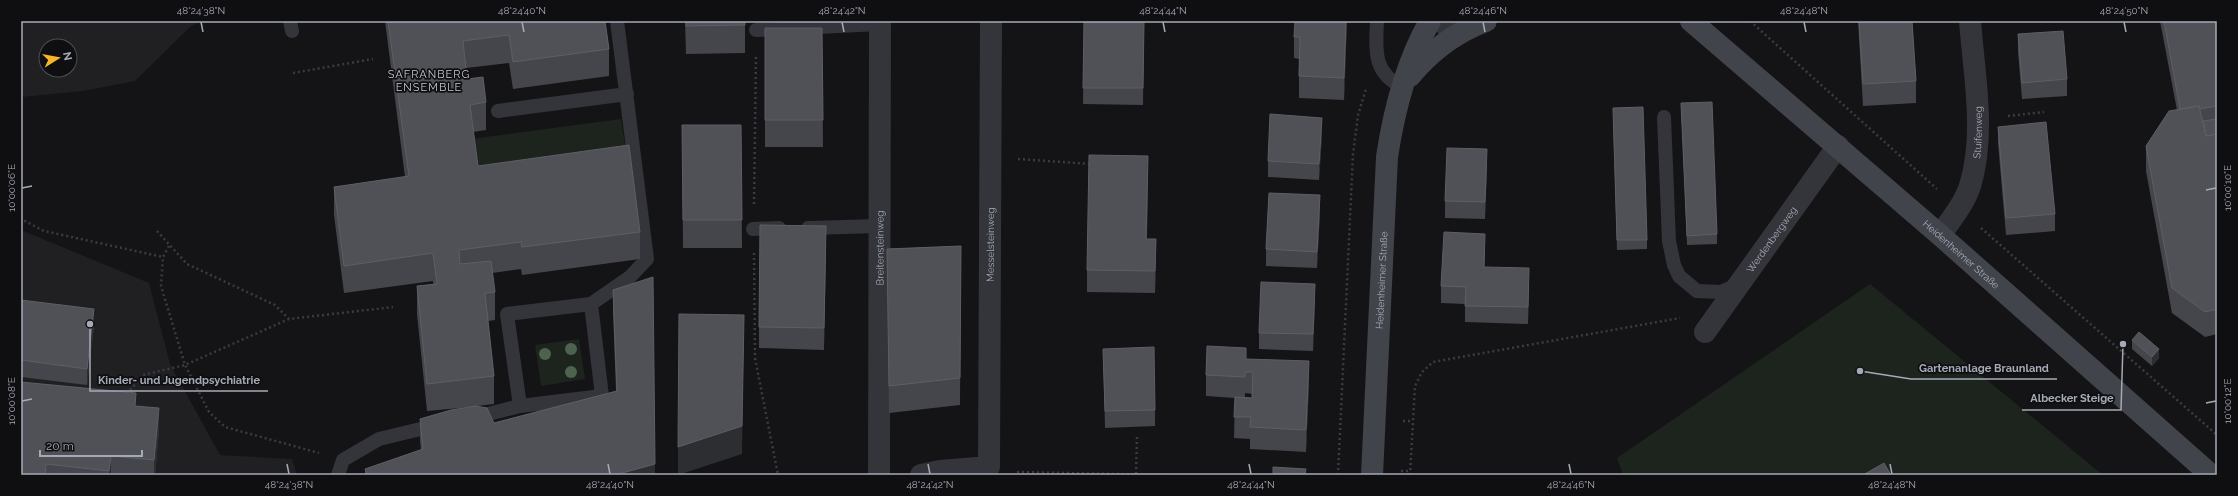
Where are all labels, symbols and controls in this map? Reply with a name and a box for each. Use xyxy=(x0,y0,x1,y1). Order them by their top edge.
text: 48°24'38"N xyxy=(177,5,225,16)
text: 48°24'40"N xyxy=(498,5,546,16)
text: 48°24'42"N xyxy=(818,5,866,16)
text: 48°24'44"N xyxy=(1139,5,1187,16)
text: 48°24'46"N xyxy=(1459,5,1507,16)
text: 48°24'48"N xyxy=(1780,5,1828,16)
text: 48°24'50"N xyxy=(2100,5,2148,16)
north arrow xyxy=(38,38,78,78)
text: N xyxy=(60,51,75,62)
district label: SAFRANBERG ENSEMBLE xyxy=(388,68,470,94)
street label: Stuifenweg xyxy=(1970,106,1984,159)
text: 10°00'06"E xyxy=(6,164,17,212)
text: 10°00'10"E xyxy=(2222,165,2233,211)
street label: Werdenbergweg xyxy=(1744,204,1799,274)
street label: Messelsteinweg xyxy=(984,207,996,282)
street label: Breitensteinweg xyxy=(874,210,885,286)
street label: Heidenheimer Straße xyxy=(1921,218,2002,291)
street label: Heidenheimer Straße xyxy=(1373,231,1389,329)
callout: Gartenanlage Braunland xyxy=(1911,356,2057,379)
text: Gartenanlage Braunland xyxy=(1919,362,2049,375)
callout: Kinder- und Jugendpsychiatrie xyxy=(90,368,268,391)
text: Kinder- und Jugendpsychiatrie xyxy=(98,374,260,387)
text: 10°00'08"E xyxy=(6,377,17,425)
text: 10°00'12"E xyxy=(2222,378,2233,424)
callout: Albecker Steige xyxy=(2022,387,2121,410)
text: Albecker Steige xyxy=(2030,392,2114,405)
scale bar xyxy=(40,432,142,458)
text: 20 m xyxy=(46,439,74,453)
text: 48°24'38"N xyxy=(265,479,313,490)
text: 48°24'40"N xyxy=(586,479,634,490)
text: 48°24'42"N xyxy=(906,479,954,490)
text: 48°24'44"N xyxy=(1227,479,1275,490)
text: 48°24'46"N xyxy=(1547,479,1595,490)
text: 48°24'48"N xyxy=(1868,479,1916,490)

